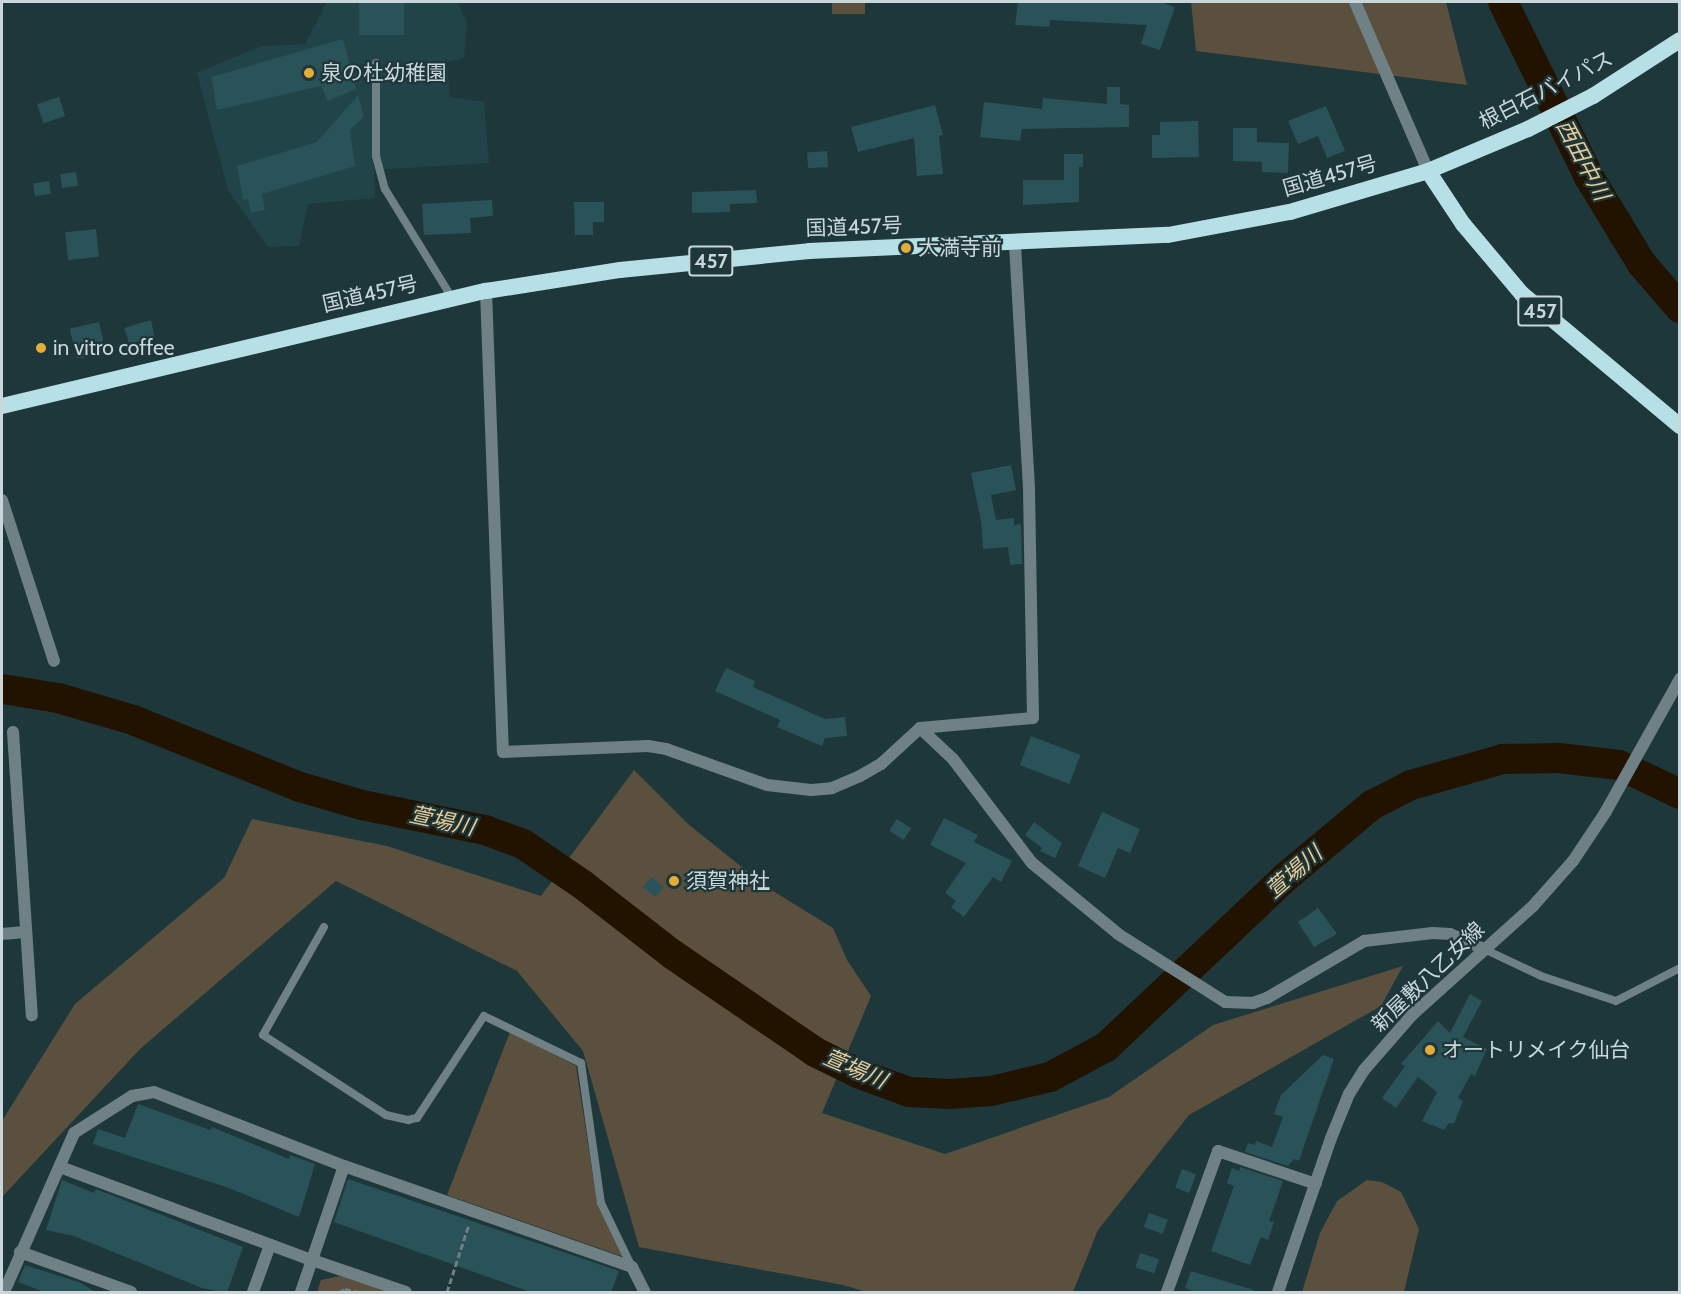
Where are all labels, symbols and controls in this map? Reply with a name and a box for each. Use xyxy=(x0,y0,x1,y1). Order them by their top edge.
street label: 根白石バイパス xyxy=(1475,45,1617,135)
place label: 泉の杜幼稚園 xyxy=(321,60,447,86)
marker: 泉の杜幼稚園 xyxy=(302,66,316,80)
water label: 西田中川 xyxy=(1551,115,1615,205)
street label: 国道457号 xyxy=(1280,151,1380,201)
street label: 国道457号 xyxy=(805,213,903,241)
place label: 大満寺前 xyxy=(918,235,1002,261)
marker: 大満寺前 xyxy=(899,241,913,255)
road number: 457 xyxy=(687,244,735,278)
street label: 国道457号 xyxy=(320,271,420,317)
road number: 457 xyxy=(1516,294,1564,328)
place label: in vitro coffee xyxy=(53,335,174,361)
marker: in vitro coffee xyxy=(34,341,48,355)
water label: 萱場川 xyxy=(407,801,477,841)
water label: 萱場川 xyxy=(1260,840,1328,904)
place label: 須賀神社 xyxy=(686,868,770,894)
marker: 須賀神社 xyxy=(667,874,681,888)
street label: 新屋敷八乙女線 xyxy=(1366,917,1490,1037)
place label: オートリメイク仙台 xyxy=(1442,1037,1631,1063)
marker: オートリメイク仙台 xyxy=(1423,1043,1437,1057)
water label: 萱場川 xyxy=(819,1044,891,1094)

